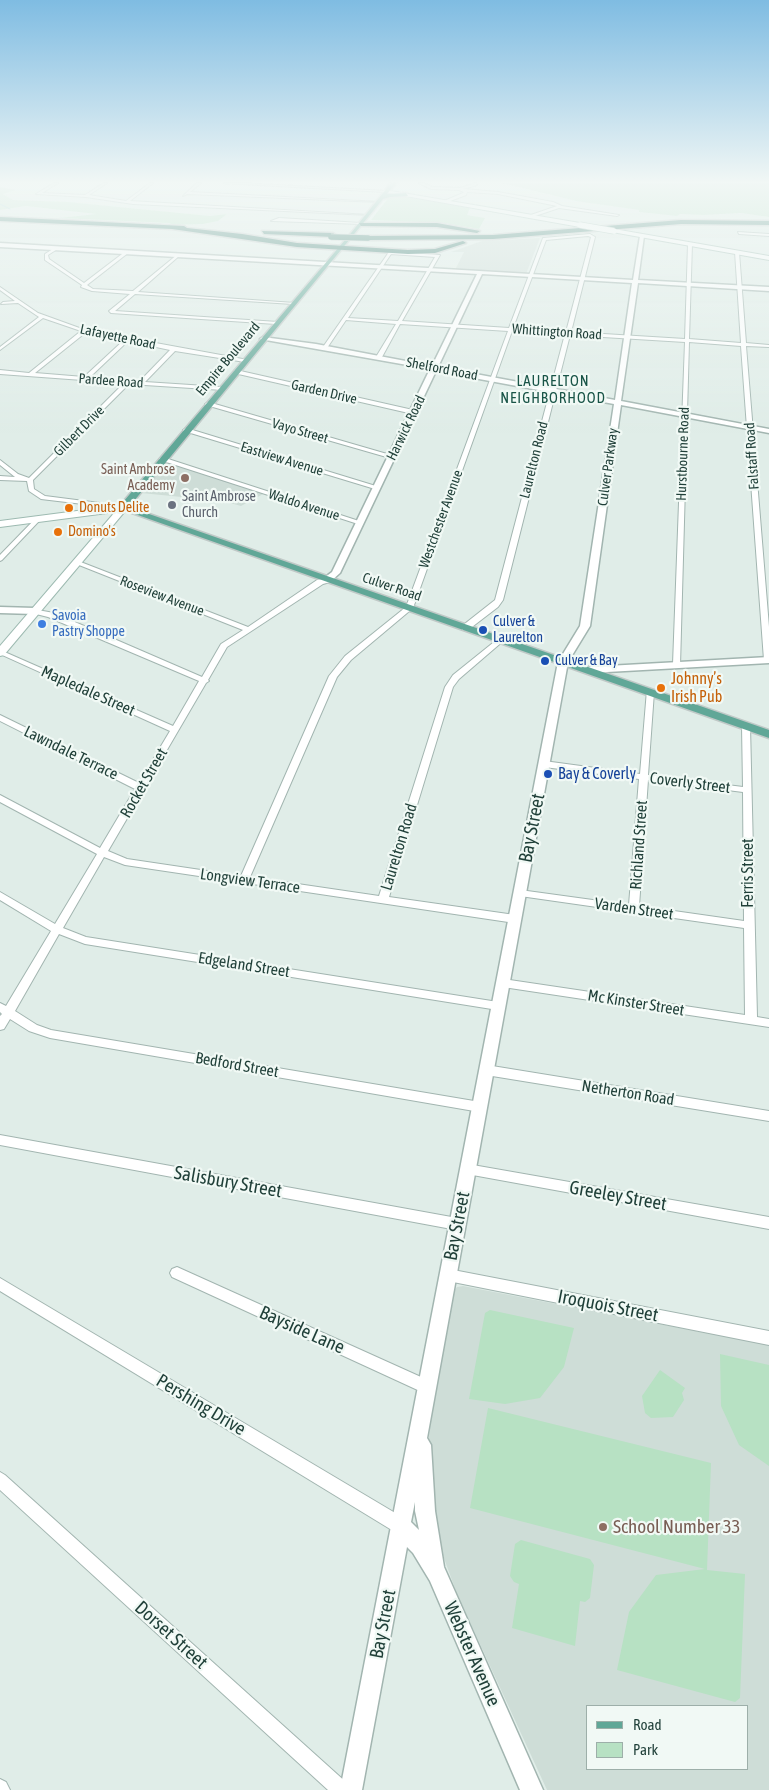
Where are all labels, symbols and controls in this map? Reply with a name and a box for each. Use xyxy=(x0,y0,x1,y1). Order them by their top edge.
street label: Empire Boulevard xyxy=(192,319,264,399)
street label: Whittington Road xyxy=(511,320,603,344)
street label: Lafayette Road xyxy=(78,321,158,353)
street label: Shelford Road xyxy=(405,354,479,384)
street label: Pardee Road xyxy=(78,370,144,392)
district label: LAURELTON NEIGHBORHOOD xyxy=(499,372,607,407)
street label: Garden Drive xyxy=(290,376,358,408)
street label: Harwick Road xyxy=(383,393,429,463)
street label: Gilbert Drive xyxy=(50,402,108,460)
street label: Hurstbourne Road xyxy=(673,407,693,501)
street label: Vayo Street xyxy=(270,415,330,447)
street label: Laurelton Road xyxy=(516,420,552,500)
street label: Falstaff Road xyxy=(741,422,763,490)
street label: Culver Parkway xyxy=(594,427,622,507)
street label: Eastview Avenue xyxy=(239,438,325,480)
place label: Saint Ambrose Academy xyxy=(101,462,175,494)
street label: Westchester Avenue xyxy=(415,468,467,570)
marker: Saint Ambrose Academy xyxy=(179,472,191,484)
street label: Waldo Avenue xyxy=(266,486,342,524)
place label: Saint Ambrose Church xyxy=(182,489,256,522)
marker: Saint Ambrose Church xyxy=(166,499,178,511)
place label: Donuts Delite xyxy=(79,500,149,516)
marker: Donuts Delite xyxy=(63,502,75,514)
place label: Domino's xyxy=(68,524,116,540)
marker: Domino's xyxy=(52,526,64,538)
street label: Culver Road xyxy=(360,569,424,605)
street label: Roseview Avenue xyxy=(117,572,207,620)
place label: Savoia Pastry Shoppe xyxy=(52,608,125,640)
place label: Culver & Laurelton xyxy=(493,614,543,646)
marker: Savoia Pastry Shoppe xyxy=(36,618,48,630)
marker: Culver & Laurelton xyxy=(477,624,489,636)
place label: Culver & Bay xyxy=(555,653,618,669)
marker: Culver & Bay xyxy=(539,655,551,667)
street label: Mapledale Street xyxy=(38,662,138,720)
place label: Johnny’s Irish Pub xyxy=(671,669,722,707)
marker: Johnny’s Irish Pub xyxy=(655,682,667,694)
street label: Lawndale Terrace xyxy=(21,722,121,784)
street label: Rocket Street xyxy=(116,745,172,821)
place label: Bay & Coverly xyxy=(558,764,636,784)
marker: Bay & Coverly xyxy=(542,768,554,780)
street label: Coverly Street xyxy=(649,769,731,797)
street label: Bay Street xyxy=(514,791,550,865)
street label: Richland Street xyxy=(626,800,652,890)
street label: Laurelton Road xyxy=(377,801,421,893)
street label: Ferris Street xyxy=(738,838,758,908)
street label: Longview Terrace xyxy=(199,864,301,898)
street label: Varden Street xyxy=(593,894,675,924)
street label: Edgeland Street xyxy=(197,948,291,982)
street label: Mc Kinster Street xyxy=(586,986,686,1020)
street label: Bedford Street xyxy=(194,1048,280,1082)
street label: Netherton Road xyxy=(580,1076,676,1110)
street label: Salisbury Street xyxy=(172,1161,284,1203)
street label: Greeley Street xyxy=(568,1176,668,1216)
street label: Bay Street xyxy=(439,1189,475,1263)
street label: Iroquois Street xyxy=(556,1285,660,1327)
street label: Bayside Lane xyxy=(256,1301,348,1359)
street label: Pershing Drive xyxy=(152,1369,250,1441)
place label: School Number 33 xyxy=(613,1516,740,1538)
marker: School Number 33 xyxy=(597,1521,609,1533)
street label: Bay Street xyxy=(365,1587,401,1661)
street label: Dorset Street xyxy=(130,1596,212,1674)
street label: Webster Avenue xyxy=(439,1598,505,1710)
legend xyxy=(586,1705,749,1770)
text: Road xyxy=(633,1716,662,1733)
text: Park xyxy=(633,1741,658,1758)

